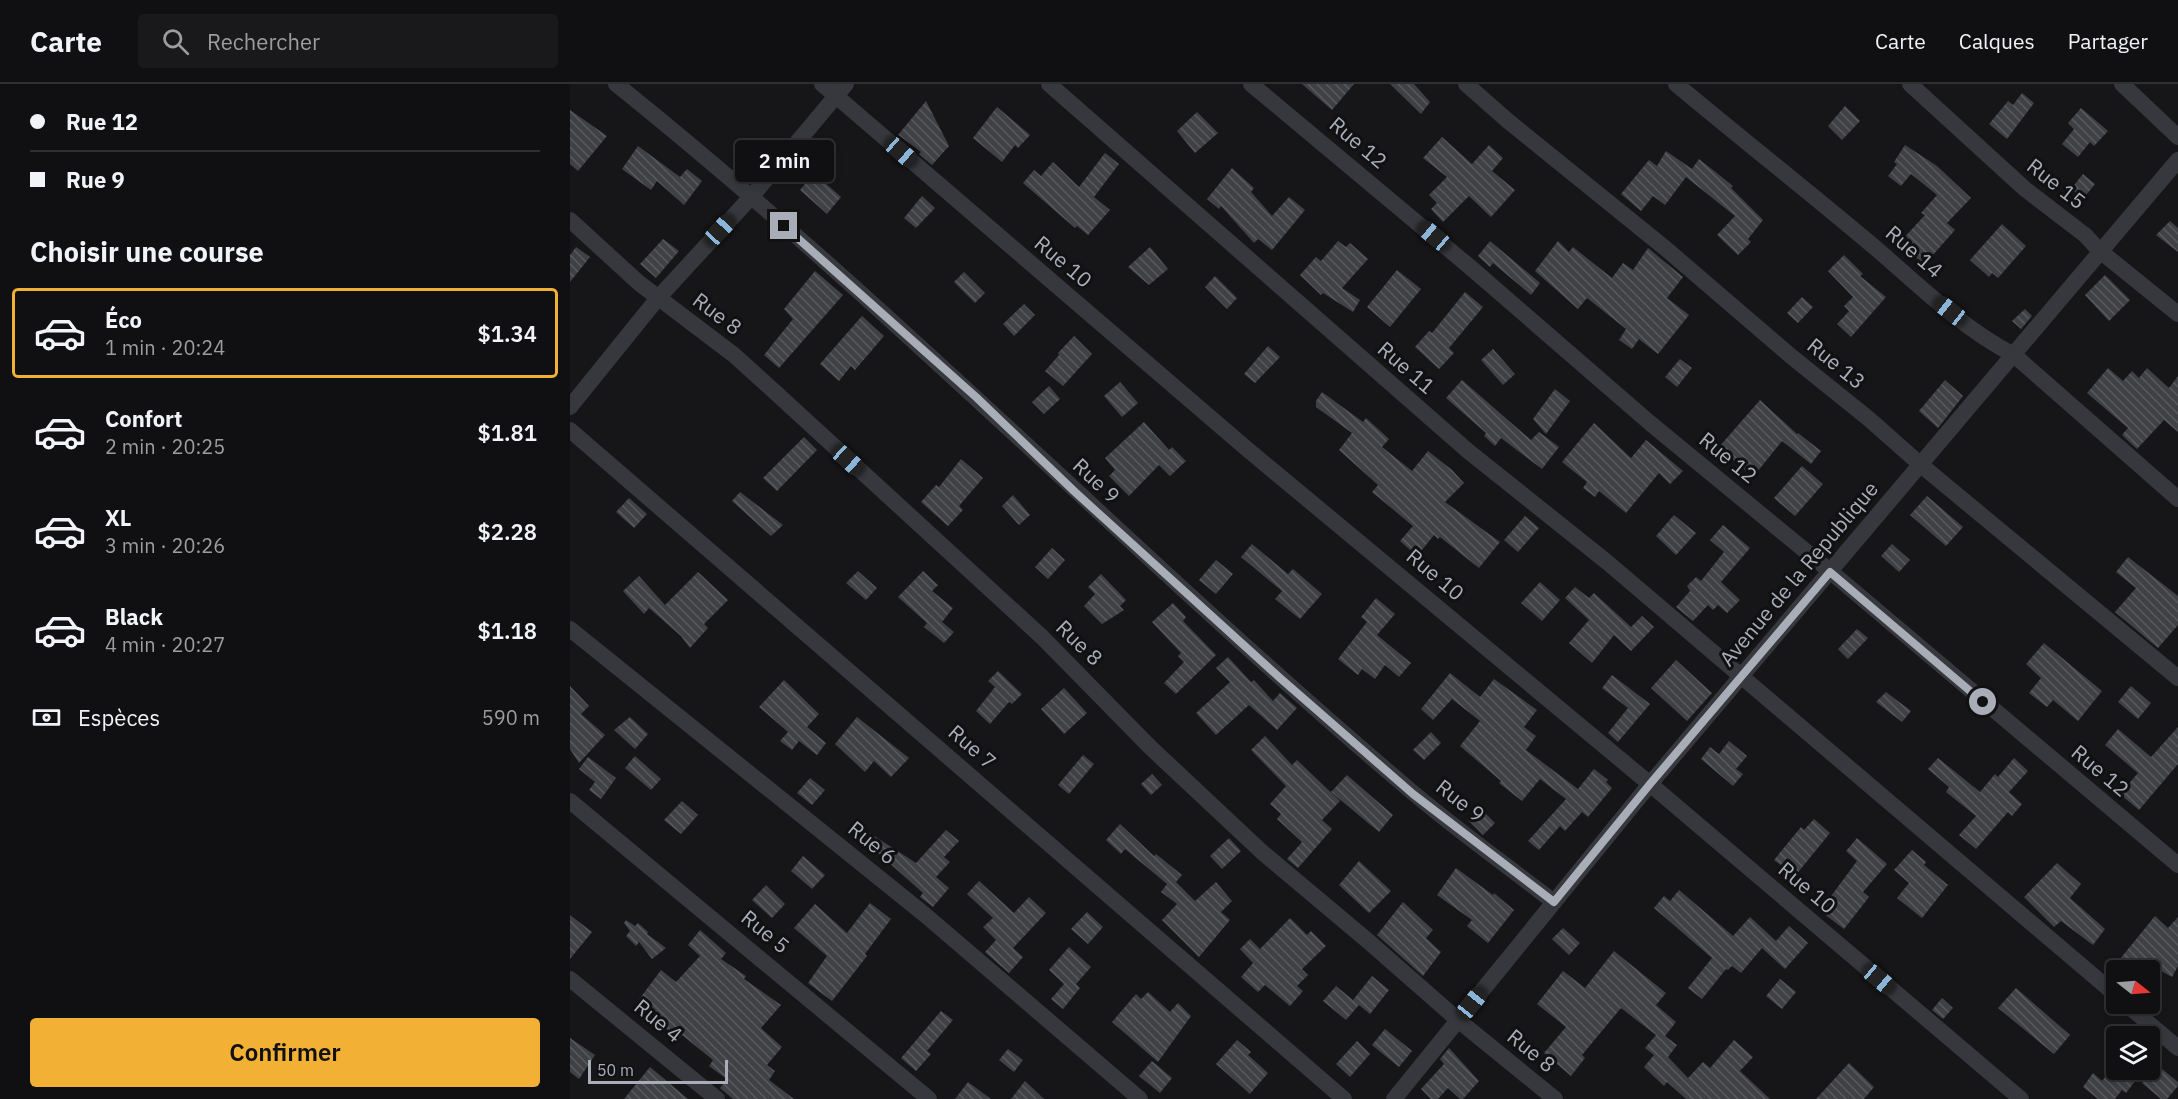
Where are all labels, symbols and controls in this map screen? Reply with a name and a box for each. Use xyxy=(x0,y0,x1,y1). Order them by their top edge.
search box xyxy=(138,14,558,68)
text: Carte xyxy=(30,23,102,60)
icon: search xyxy=(159,25,192,58)
text: Rechercher xyxy=(207,27,320,56)
text: Carte xyxy=(1875,27,1926,55)
text: Calques xyxy=(1959,27,2035,55)
text: Partager xyxy=(2068,27,2148,55)
text: Rue 12 xyxy=(66,107,138,136)
street label: Rue 12 xyxy=(1324,110,1393,175)
car xyxy=(882,133,920,171)
callout: 2 min xyxy=(734,139,834,181)
text: 2 min xyxy=(759,147,810,174)
street label: Rue 15 xyxy=(2022,152,2092,215)
text: Rue 9 xyxy=(66,165,125,194)
car xyxy=(701,211,739,249)
route end xyxy=(770,212,797,239)
car xyxy=(1414,218,1454,254)
street label: Rue 14 xyxy=(1880,219,1949,284)
street label: Rue 10 xyxy=(1029,229,1098,294)
text: Choisir une course xyxy=(30,234,264,269)
street label: Rue 8 xyxy=(687,286,748,341)
car xyxy=(1930,293,1970,329)
text: Éco xyxy=(105,305,142,334)
icon: car xyxy=(33,306,87,360)
text: $1.34 xyxy=(478,319,537,348)
street label: Rue 13 xyxy=(1802,331,1871,395)
text: 1 min · 20:24 xyxy=(105,334,225,361)
street label: Rue 11 xyxy=(1372,335,1441,400)
text: Confort xyxy=(105,404,183,433)
icon: car xyxy=(33,405,87,459)
text: $1.81 xyxy=(478,418,537,447)
street label: Rue 12 xyxy=(1694,425,1763,489)
text: 2 min · 20:25 xyxy=(105,433,225,460)
car xyxy=(829,441,867,479)
street label: Rue 9 xyxy=(1067,451,1126,509)
street label: Avenue de la Republique xyxy=(1713,475,1884,672)
text: XL xyxy=(105,503,131,532)
icon: car xyxy=(33,504,87,558)
text: $2.28 xyxy=(478,517,537,546)
text: 3 min · 20:26 xyxy=(105,532,225,559)
street label: Rue 10 xyxy=(1401,542,1470,607)
text: Black xyxy=(105,602,163,631)
icon: car xyxy=(33,603,87,657)
street label: Rue 8 xyxy=(1050,613,1109,671)
text: $1.18 xyxy=(478,616,537,645)
text: 4 min · 20:27 xyxy=(105,631,225,658)
route start xyxy=(1969,688,1996,715)
icon: cash xyxy=(30,701,63,734)
text: Espèces xyxy=(78,703,160,732)
text: 590 m xyxy=(482,704,540,731)
street label: Rue 7 xyxy=(943,718,1002,775)
street label: Rue 12 xyxy=(2066,738,2135,803)
street label: Rue 9 xyxy=(1431,772,1491,828)
street label: Rue 6 xyxy=(843,814,903,870)
street label: Rue 10 xyxy=(1773,855,1842,920)
street label: Rue 5 xyxy=(736,903,796,959)
north arrow xyxy=(2106,960,2160,1014)
map controls xyxy=(2106,960,2160,1080)
car xyxy=(1859,961,1899,997)
car xyxy=(1454,983,1490,1023)
street label: Rue 4 xyxy=(629,992,689,1048)
button: Confirmer xyxy=(30,1018,540,1087)
street label: Rue 8 xyxy=(1502,1022,1562,1078)
button: layers xyxy=(2106,1026,2160,1080)
scale bar xyxy=(588,1057,728,1084)
text: 50 m xyxy=(597,1060,634,1080)

